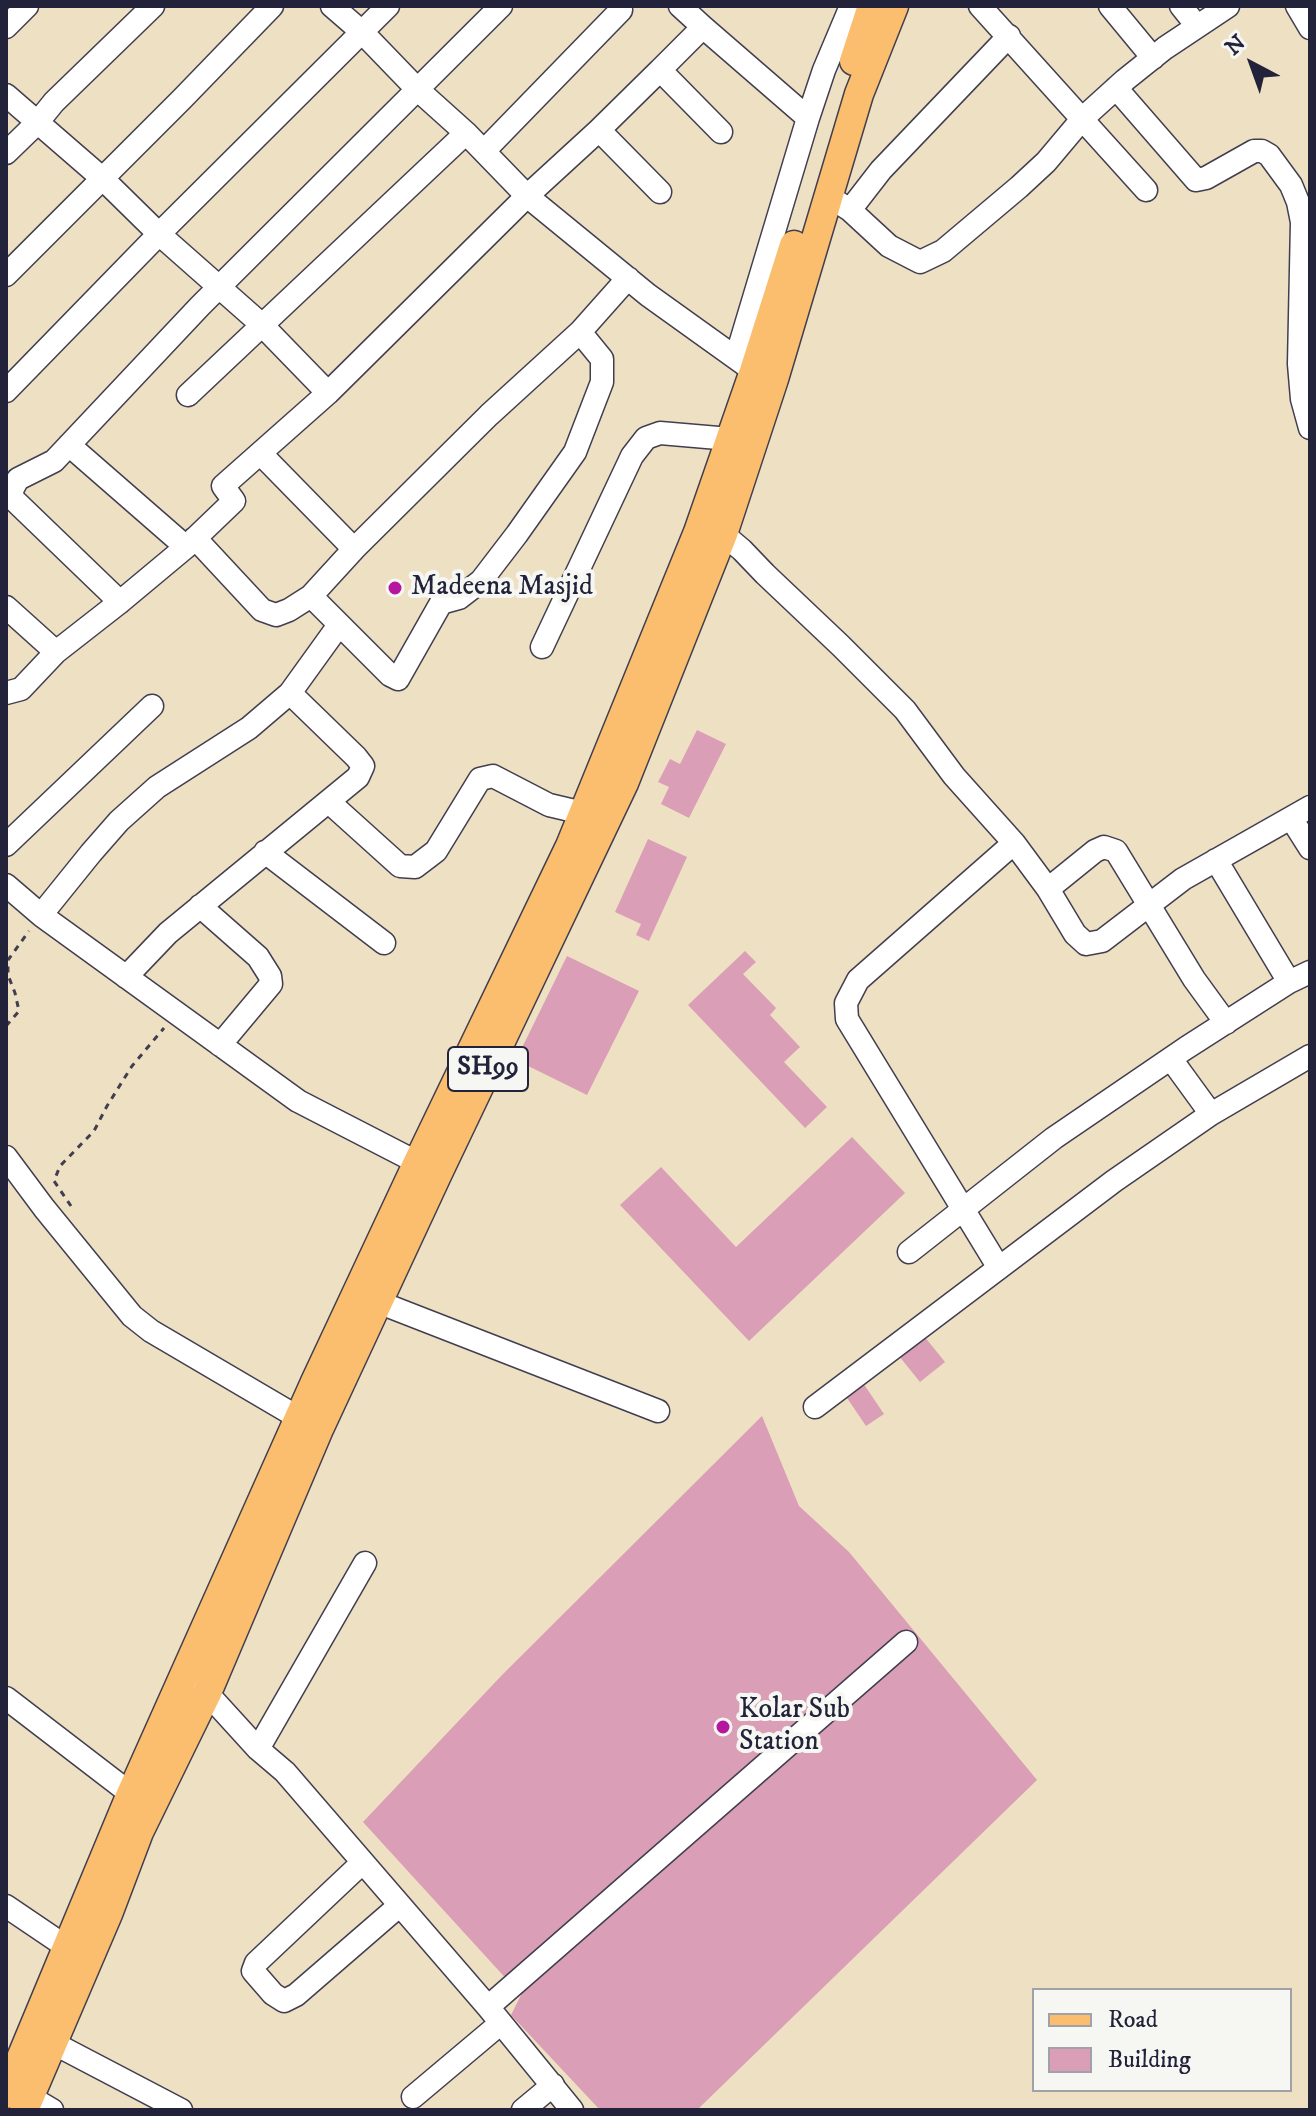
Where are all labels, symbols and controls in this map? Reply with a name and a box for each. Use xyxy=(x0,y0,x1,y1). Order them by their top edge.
north arrow xyxy=(1212,24,1292,104)
text: N xyxy=(1220,29,1252,62)
place label: Madeena Masjid xyxy=(411,571,593,605)
marker: Madeena Masjid xyxy=(386,579,404,597)
road number: SH99 xyxy=(448,1047,528,1091)
place label: Kolar Sub Station xyxy=(739,1694,850,1760)
marker: Kolar Sub Station xyxy=(714,1718,732,1736)
legend xyxy=(1032,1988,1292,2092)
text: Road xyxy=(1108,2005,1158,2035)
text: Building xyxy=(1108,2045,1191,2075)

